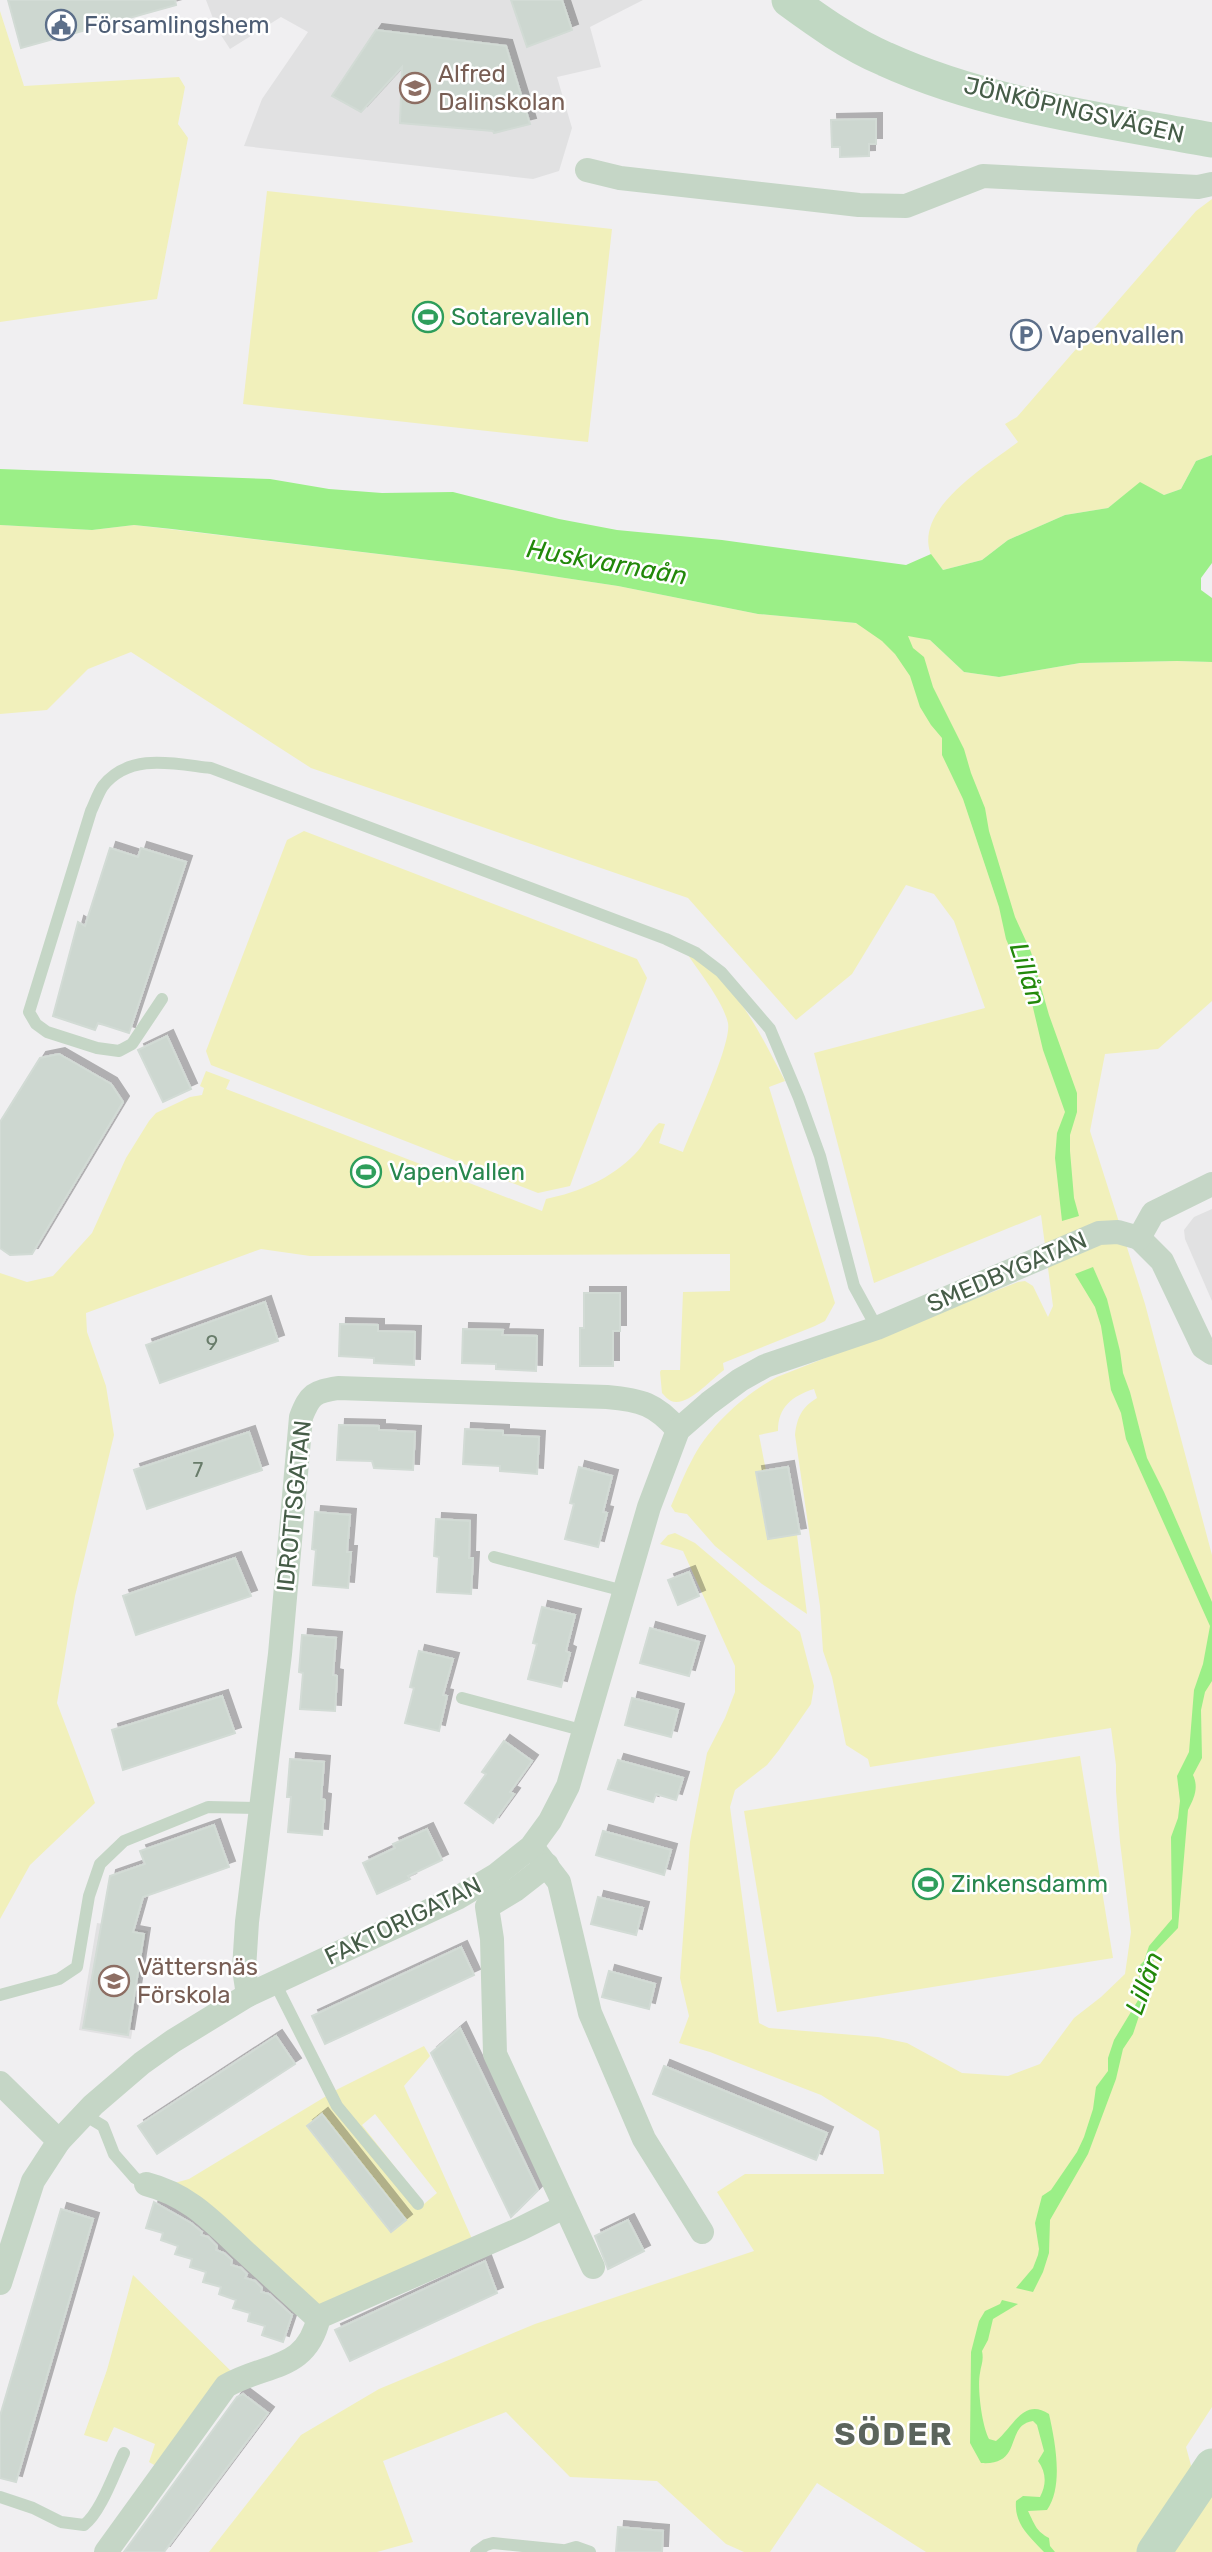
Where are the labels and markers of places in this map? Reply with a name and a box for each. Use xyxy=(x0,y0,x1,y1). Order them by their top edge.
public building icon: Församlingshem xyxy=(44,8,78,42)
place label: Församlingshem xyxy=(84,11,270,39)
place label: Alfred Dalinskolan xyxy=(438,60,565,116)
school or university icon: Alfred Dalinskolan xyxy=(398,71,432,105)
sports icon: Sotarevallen xyxy=(411,300,445,334)
place label: Sotarevallen xyxy=(451,303,590,331)
parking icon: Vapenvallen xyxy=(1009,318,1043,352)
place label: Vapenvallen xyxy=(1049,321,1184,349)
sports icon: VapenVallen xyxy=(349,1155,383,1189)
place label: VapenVallen xyxy=(389,1158,525,1186)
sports icon: Zinkensdamm xyxy=(911,1867,945,1901)
place label: Zinkensdamm xyxy=(951,1870,1108,1898)
place label: Vättersnäs Förskola xyxy=(137,1953,258,2009)
school or university icon: Vättersnäs Förskola xyxy=(97,1964,131,1998)

